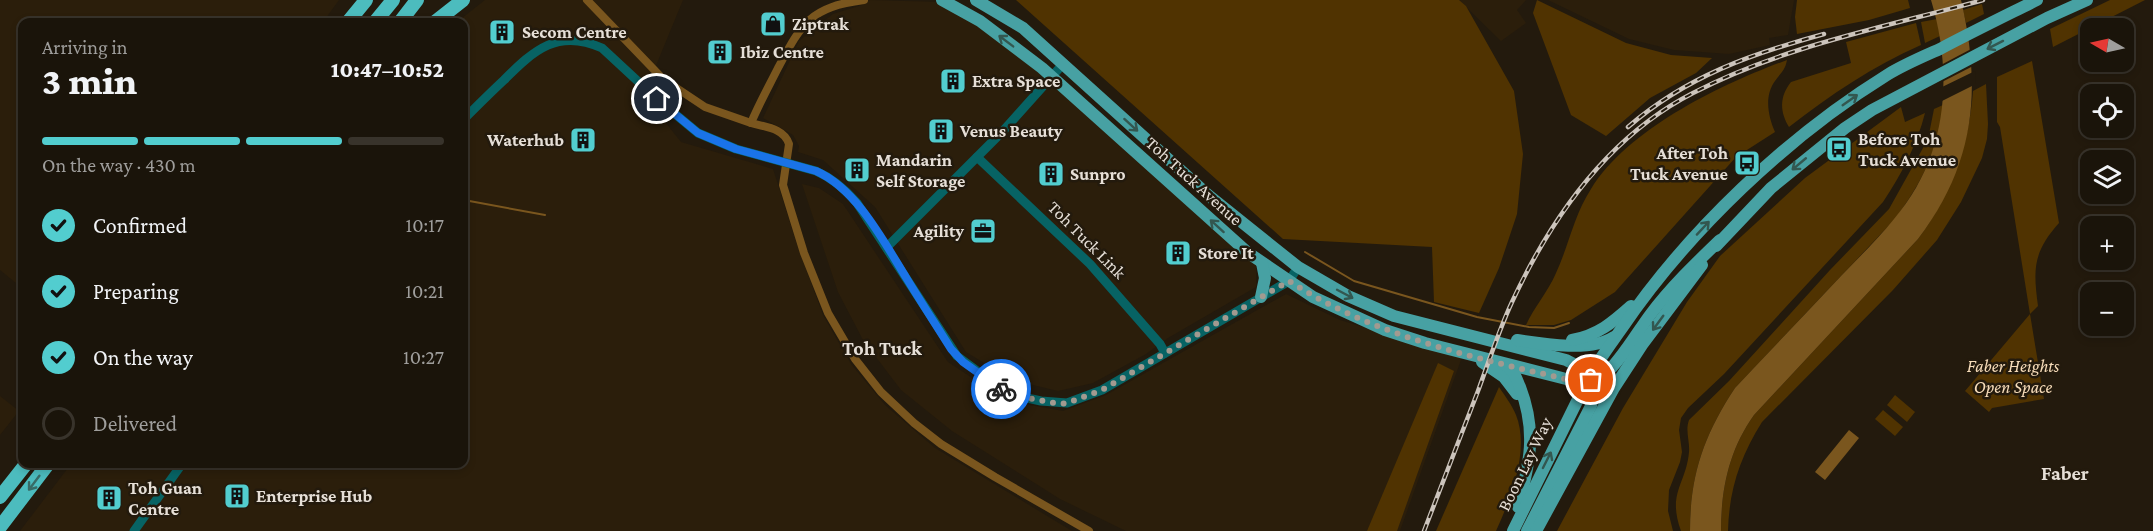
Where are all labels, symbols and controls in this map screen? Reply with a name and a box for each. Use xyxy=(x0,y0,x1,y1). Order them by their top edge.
shop icon: Ziptrak xyxy=(758,9,788,39)
place label: Ziptrak xyxy=(792,14,849,34)
building icon: Secom Centre xyxy=(487,17,517,47)
north arrow xyxy=(2080,18,2134,72)
map controls xyxy=(2080,18,2134,336)
place label: Secom Centre xyxy=(522,22,627,42)
one-way arrow xyxy=(998,34,1014,47)
text: Arriving in xyxy=(42,36,127,58)
building icon: Ibiz Centre xyxy=(705,37,735,67)
one-way arrow xyxy=(1987,40,2005,51)
place label: Ibiz Centre xyxy=(740,42,824,62)
text: 10:47–10:52 xyxy=(331,57,444,82)
text: 3 min xyxy=(42,59,137,102)
building icon: Extra Space xyxy=(938,66,968,96)
place label: Extra Space xyxy=(972,71,1060,91)
pin xyxy=(631,73,682,124)
icon: home xyxy=(640,82,673,115)
button: locate xyxy=(2080,84,2134,138)
one-way arrow xyxy=(1841,94,1857,106)
building icon: Venus Beauty xyxy=(926,116,956,146)
one-way arrow xyxy=(1123,118,1138,132)
place label: Venus Beauty xyxy=(959,121,1063,141)
building icon: Waterhub xyxy=(568,125,598,155)
place label: Before Toh Tuck Avenue xyxy=(1858,129,1956,170)
place label: Waterhub xyxy=(486,130,564,150)
street label: Toh Tuck Avenue xyxy=(1142,133,1246,230)
bus stop icon: Before Toh Tuck Avenue xyxy=(1824,134,1854,164)
place label: After Toh Tuck Avenue xyxy=(1630,143,1729,184)
bus stop icon: After Toh Tuck Avenue xyxy=(1732,148,1762,178)
place label: Mandarin Self Storage xyxy=(876,150,965,191)
button: layers xyxy=(2080,150,2134,204)
text: On the way · 430 m xyxy=(42,154,196,176)
building icon: Mandarin Self Storage xyxy=(842,155,872,185)
one-way arrow xyxy=(1792,157,1807,171)
building icon: Sunpro xyxy=(1036,159,1066,189)
place label: Sunpro xyxy=(1070,164,1126,184)
street label: Toh Tuck Link xyxy=(1044,197,1130,283)
icon: check xyxy=(42,209,75,242)
text: Confirmed xyxy=(93,213,187,238)
text: 10:17 xyxy=(406,214,444,236)
office icon: Agility xyxy=(968,216,998,246)
button: + xyxy=(2080,216,2134,270)
one-way arrow xyxy=(1210,219,1225,233)
place label: Agility xyxy=(913,221,964,241)
one-way arrow xyxy=(1696,221,1710,236)
building icon: Store It xyxy=(1163,238,1193,268)
place label: Store It xyxy=(1198,243,1254,263)
icon: check xyxy=(42,275,75,308)
text: Preparing xyxy=(93,279,179,304)
text: 10:21 xyxy=(405,280,444,302)
button: − xyxy=(2080,282,2134,336)
one-way arrow xyxy=(1336,288,1353,300)
one-way arrow xyxy=(1652,315,1664,331)
district label: Toh Tuck xyxy=(842,337,923,359)
icon: check xyxy=(42,341,75,374)
text: On the way xyxy=(93,345,193,370)
text: 10:27 xyxy=(403,346,444,368)
pin xyxy=(1565,354,1616,405)
park label: Faber Heights Open Space xyxy=(1967,356,2060,397)
courier xyxy=(971,359,1031,419)
icon: bag xyxy=(1574,363,1607,396)
icon: bike xyxy=(985,373,1018,406)
text: Delivered xyxy=(93,411,177,436)
street label: Boon Lay Way xyxy=(1494,413,1557,514)
one-way arrow xyxy=(1542,451,1554,469)
district label: Faber xyxy=(2041,462,2089,484)
one-way arrow xyxy=(27,474,40,490)
place label: Toh Guan Centre xyxy=(128,478,203,519)
building icon: Enterprise Hub xyxy=(222,481,252,511)
building icon: Toh Guan Centre xyxy=(94,483,124,513)
place label: Enterprise Hub xyxy=(256,486,372,506)

